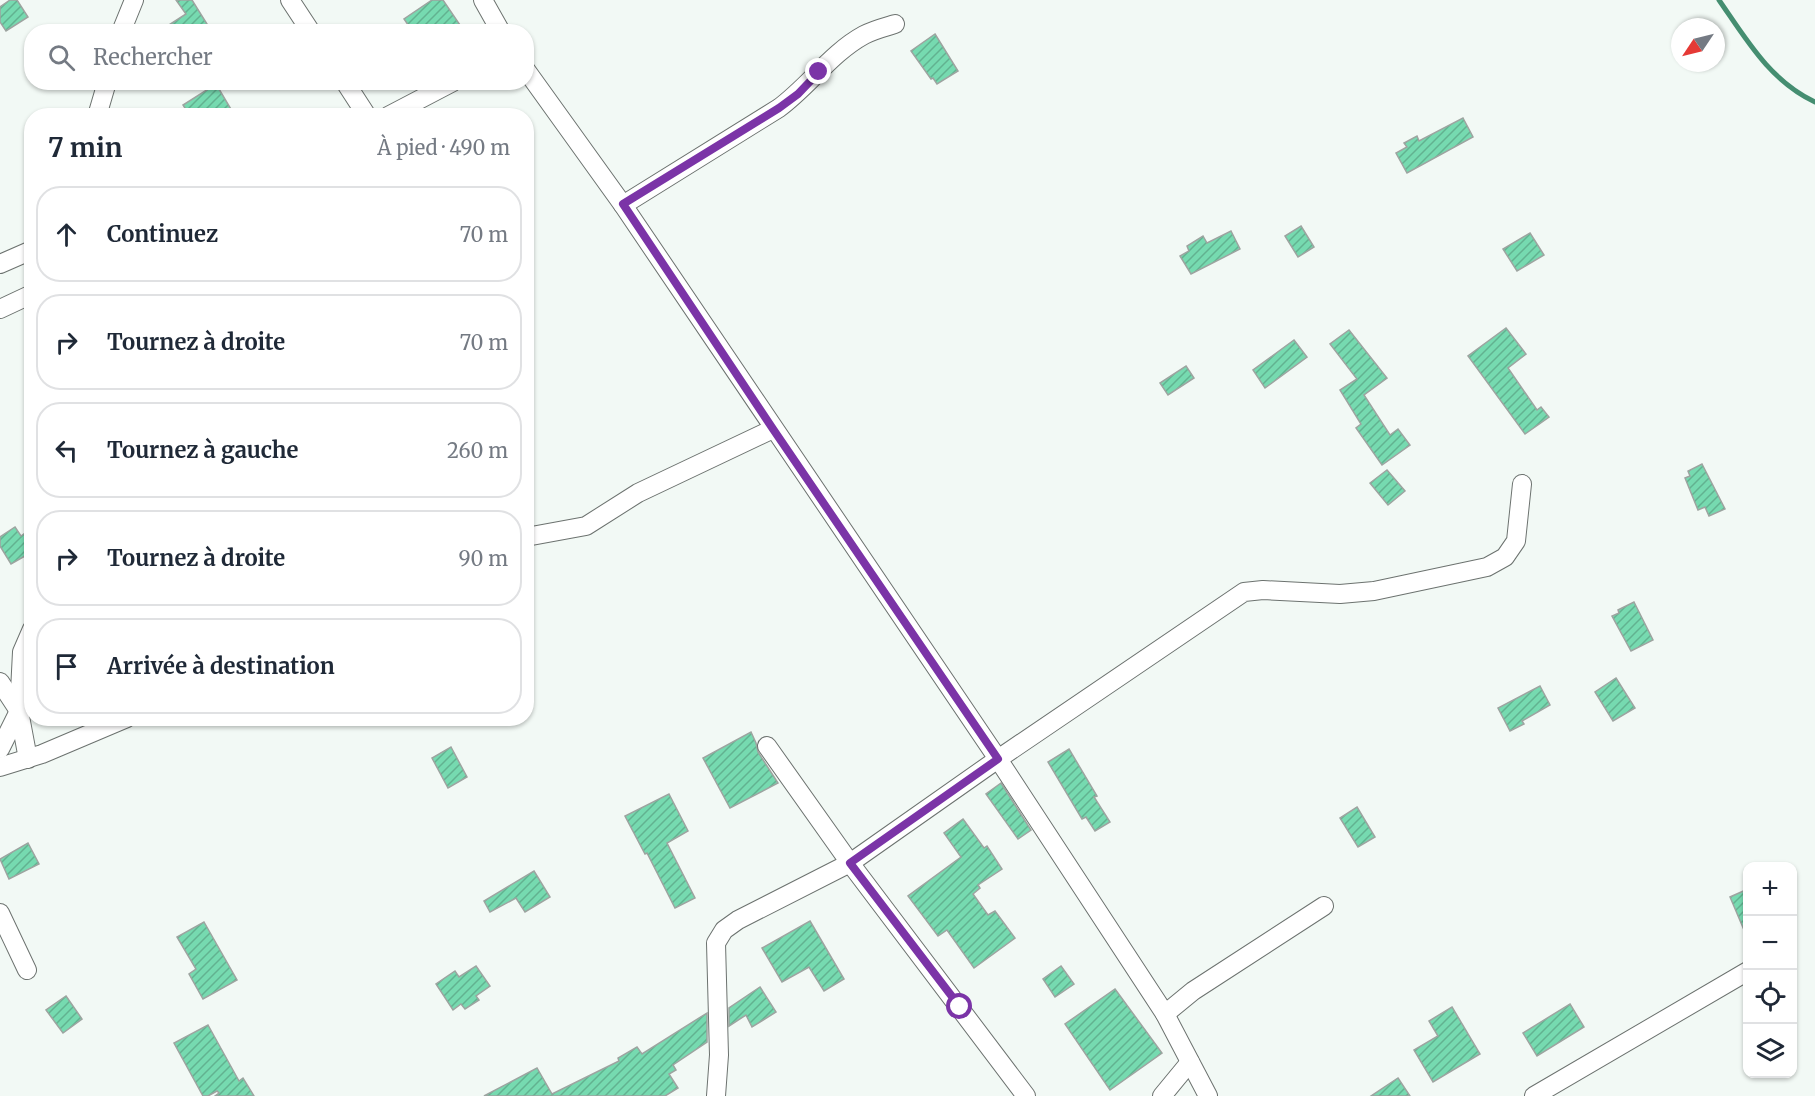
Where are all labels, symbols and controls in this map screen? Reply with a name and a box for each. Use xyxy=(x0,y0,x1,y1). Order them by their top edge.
north arrow xyxy=(1671,18,1725,72)
search box xyxy=(24,24,534,90)
icon: search xyxy=(45,41,78,74)
text: Rechercher xyxy=(93,43,213,71)
route end xyxy=(805,58,831,84)
text: 7 min xyxy=(48,131,122,164)
text: À pied · 490 m xyxy=(377,135,510,160)
icon: ahead xyxy=(50,218,83,251)
text: Continuez xyxy=(107,220,218,248)
text: 70 m xyxy=(460,222,508,247)
icon: right xyxy=(50,326,83,359)
text: Tournez à droite xyxy=(107,328,285,356)
text: 70 m xyxy=(460,330,508,355)
icon: left xyxy=(50,434,83,467)
text: Tournez à gauche xyxy=(107,436,298,464)
text: 260 m xyxy=(447,438,508,463)
icon: right xyxy=(50,542,83,575)
text: Tournez à droite xyxy=(107,544,285,572)
text: 90 m xyxy=(458,546,508,571)
icon: arrive xyxy=(50,650,83,683)
text: Arrivée à destination xyxy=(107,652,335,680)
map controls xyxy=(1743,862,1797,1078)
button: + xyxy=(1743,862,1797,916)
button: − xyxy=(1743,916,1797,970)
button: locate xyxy=(1743,970,1797,1024)
route start xyxy=(946,993,972,1019)
button: layers xyxy=(1743,1024,1797,1078)

